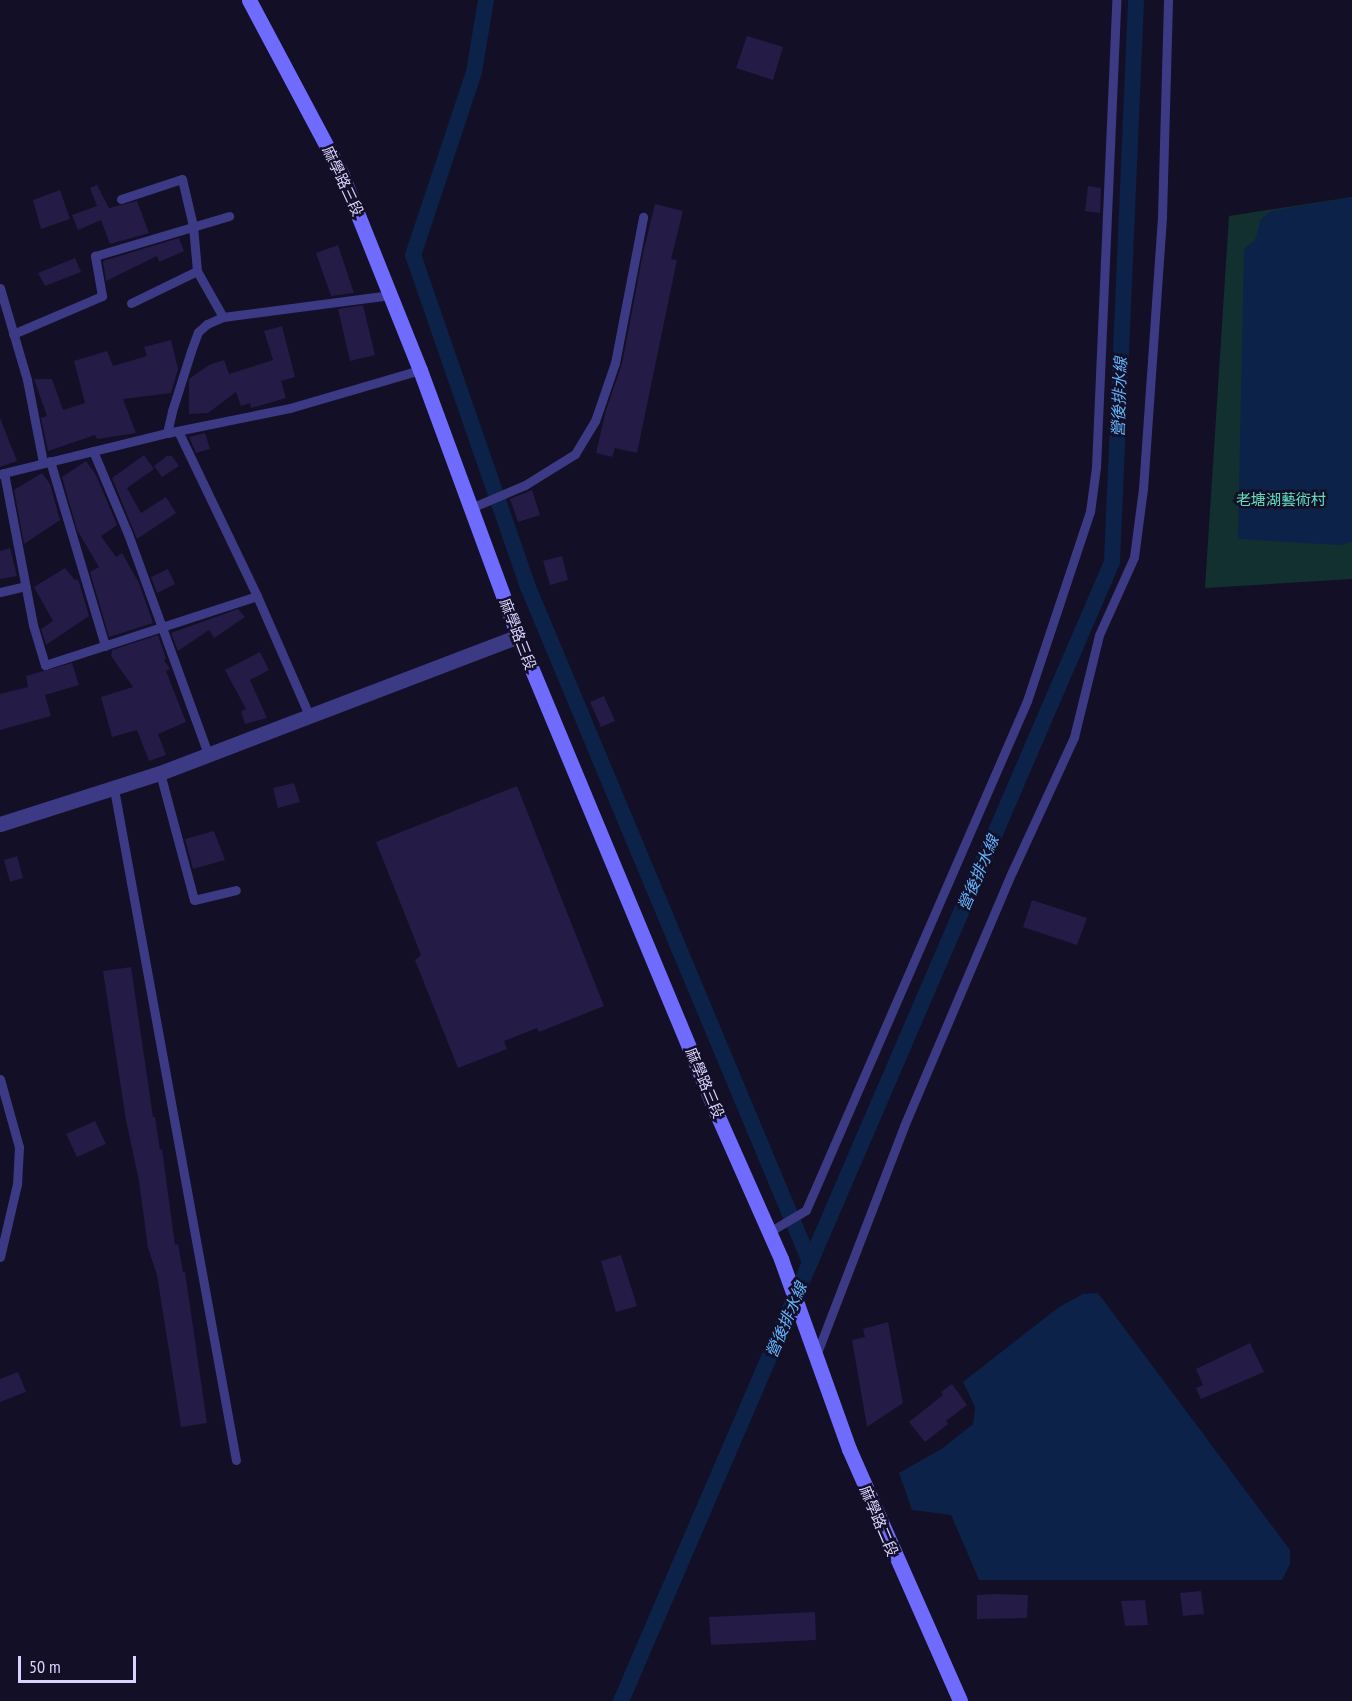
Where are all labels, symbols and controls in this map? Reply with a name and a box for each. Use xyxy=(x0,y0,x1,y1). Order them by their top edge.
street label: 麻學路三段 xyxy=(319,143,367,219)
water label: 營後排水線 xyxy=(1108,357,1130,437)
park label: 老塘湖藝術村 xyxy=(1236,491,1326,509)
street label: 麻學路三段 xyxy=(496,596,540,672)
water label: 營後排水線 xyxy=(954,832,1002,914)
street label: 麻學路三段 xyxy=(682,1045,728,1121)
water label: 營後排水線 xyxy=(762,1279,810,1361)
street label: 麻學路二段 xyxy=(856,1483,902,1559)
scale bar xyxy=(21,1644,140,1682)
text: 50 m xyxy=(29,1655,61,1678)

